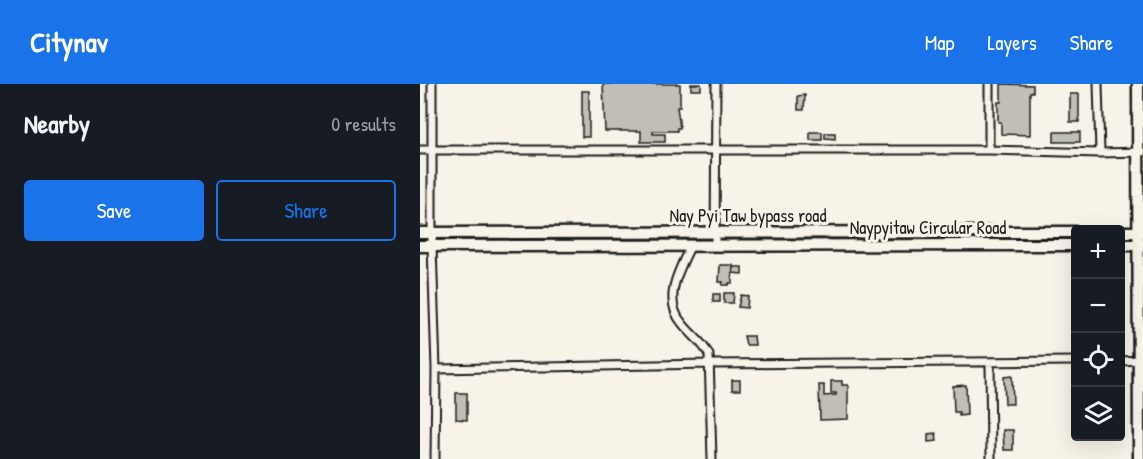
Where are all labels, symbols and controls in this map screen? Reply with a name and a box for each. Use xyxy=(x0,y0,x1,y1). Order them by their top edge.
text: Citynav xyxy=(30,23,108,61)
text: Map xyxy=(925,28,954,57)
text: Layers xyxy=(987,28,1037,57)
text: Share xyxy=(1070,28,1113,57)
text: Nearby xyxy=(24,106,90,141)
text: 0 results xyxy=(331,110,396,137)
button: Save xyxy=(24,180,204,241)
button: Share xyxy=(216,180,396,241)
street label: Nay Pyi Taw bypass road xyxy=(670,203,826,228)
street label: Naypyitaw Circular Road xyxy=(850,215,1006,240)
map controls xyxy=(1071,225,1125,441)
button: + xyxy=(1071,225,1125,279)
button: − xyxy=(1071,279,1125,333)
button: locate xyxy=(1071,333,1125,387)
button: layers xyxy=(1071,387,1125,441)

